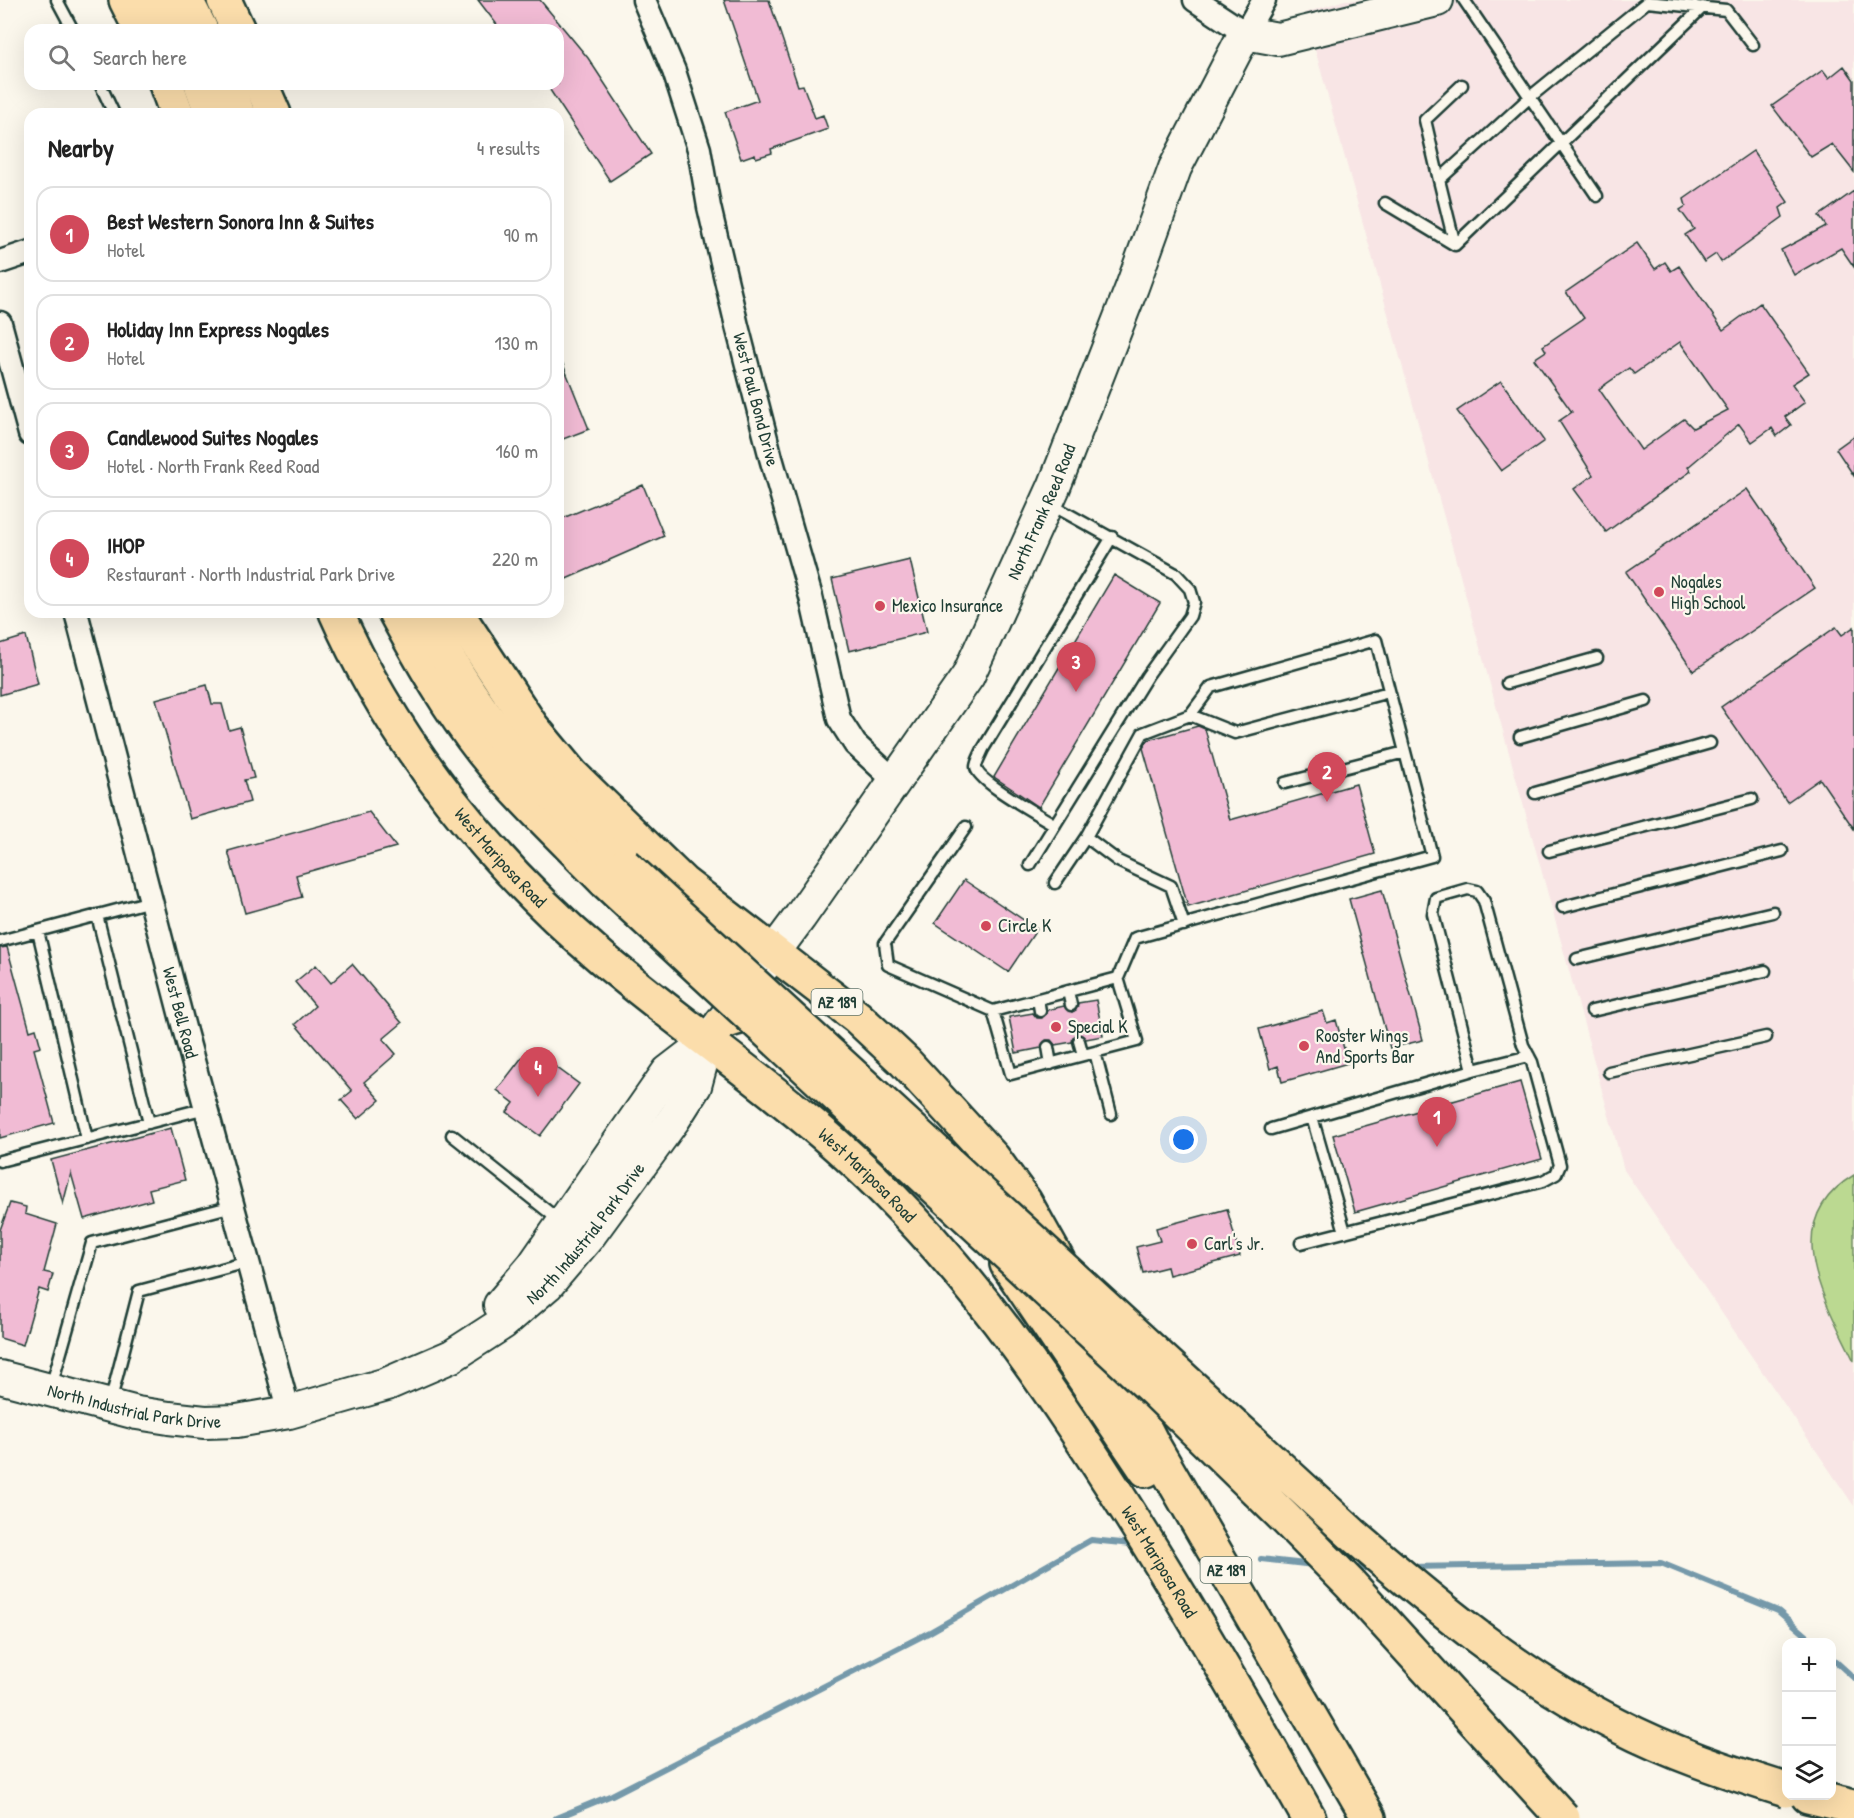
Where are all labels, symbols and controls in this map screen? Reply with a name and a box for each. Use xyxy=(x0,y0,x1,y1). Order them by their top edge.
search box xyxy=(24,24,564,90)
icon: search xyxy=(45,41,78,74)
text: Search here xyxy=(93,42,187,72)
text: Nearby xyxy=(48,130,114,165)
text: 4 results xyxy=(477,134,540,161)
text: Best Western Sonora Inn & Suites xyxy=(107,206,374,236)
text: 1 xyxy=(66,221,73,248)
text: 90 m xyxy=(504,221,538,248)
text: Hotel xyxy=(107,236,145,263)
text: Holiday Inn Express Nogales xyxy=(107,314,329,344)
text: 2 xyxy=(65,329,74,356)
text: 130 m xyxy=(495,329,538,356)
street label: West Paul Bond Drive xyxy=(727,330,786,469)
text: Hotel xyxy=(107,344,145,371)
text: Candlewood Suites Nogales xyxy=(107,422,318,452)
text: 3 xyxy=(65,437,74,464)
text: 160 m xyxy=(496,437,538,464)
street label: North Frank Reed Road xyxy=(1001,440,1082,583)
text: Hotel · North Frank Reed Road xyxy=(107,452,319,479)
text: IHOP xyxy=(107,530,145,560)
text: 4 xyxy=(66,545,73,572)
text: 220 m xyxy=(492,545,538,572)
text: Restaurant · North Industrial Park Drive xyxy=(107,560,395,587)
place label: Nogales High School xyxy=(1671,569,1745,615)
marker: Nogales High School xyxy=(1652,585,1666,599)
place label: Mexico Insurance xyxy=(892,593,1003,618)
marker: Mexico Insurance xyxy=(873,599,887,613)
pin: 3 xyxy=(1056,642,1096,692)
pin: 2 xyxy=(1308,752,1346,802)
street label: West Mariposa Road xyxy=(449,802,552,913)
place label: Circle K xyxy=(998,913,1052,938)
marker: Circle K xyxy=(979,919,993,933)
street label: West Bell Road xyxy=(157,964,205,1061)
road number: AZ 189 xyxy=(812,989,862,1015)
place label: Special K xyxy=(1068,1014,1128,1039)
marker: Special K xyxy=(1049,1020,1063,1034)
place label: Rooster Wings And Sports Bar xyxy=(1316,1023,1415,1069)
marker: Rooster Wings And Sports Bar xyxy=(1297,1039,1311,1053)
pin: 4 xyxy=(518,1048,558,1097)
pin: 1 xyxy=(1418,1098,1456,1147)
street label: West Mariposa Road xyxy=(813,1122,922,1228)
your location xyxy=(1169,1125,1198,1154)
street label: North Industrial Park Drive xyxy=(520,1157,650,1310)
place label: Carl's Jr. xyxy=(1204,1231,1264,1256)
marker: Carl's Jr. xyxy=(1185,1237,1199,1251)
street label: North Industrial Park Drive xyxy=(45,1377,221,1434)
street label: West Mariposa Road xyxy=(1116,1501,1203,1622)
road number: AZ 189 xyxy=(1200,1557,1252,1583)
map controls xyxy=(1782,1638,1836,1800)
button: + xyxy=(1782,1638,1836,1692)
button: − xyxy=(1782,1692,1836,1746)
button: layers xyxy=(1782,1746,1836,1800)

